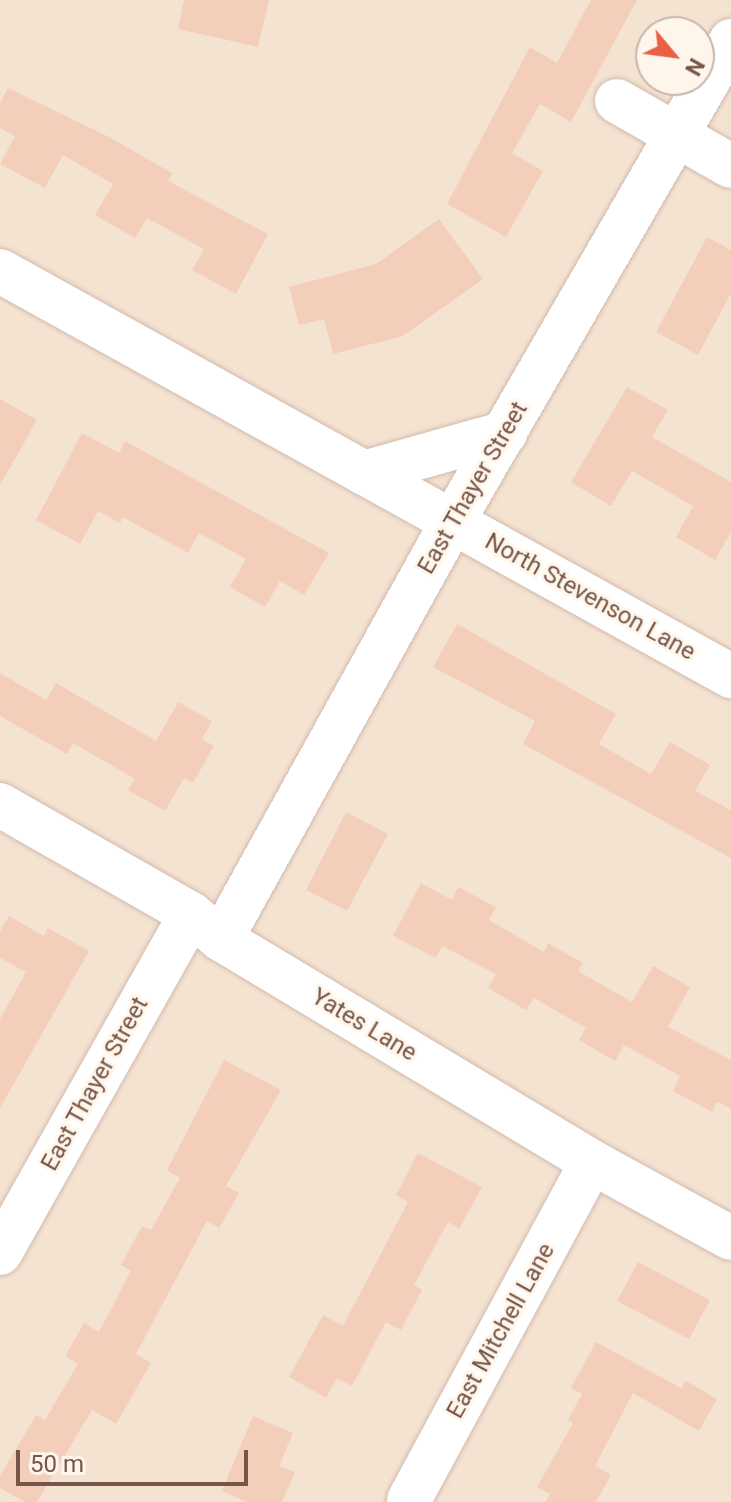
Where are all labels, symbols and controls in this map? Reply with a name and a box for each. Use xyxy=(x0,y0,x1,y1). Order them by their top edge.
north arrow xyxy=(635,16,715,96)
text: N xyxy=(680,54,709,80)
street label: East Thayer Street xyxy=(412,397,534,579)
street label: North Stevenson Lane xyxy=(480,527,700,667)
street label: Yates Lane xyxy=(306,982,422,1068)
street label: East Thayer Street xyxy=(35,992,155,1176)
street label: East Mitchell Lane xyxy=(441,1238,561,1424)
scale bar xyxy=(20,1434,252,1484)
text: 50 m xyxy=(30,1450,84,1478)

